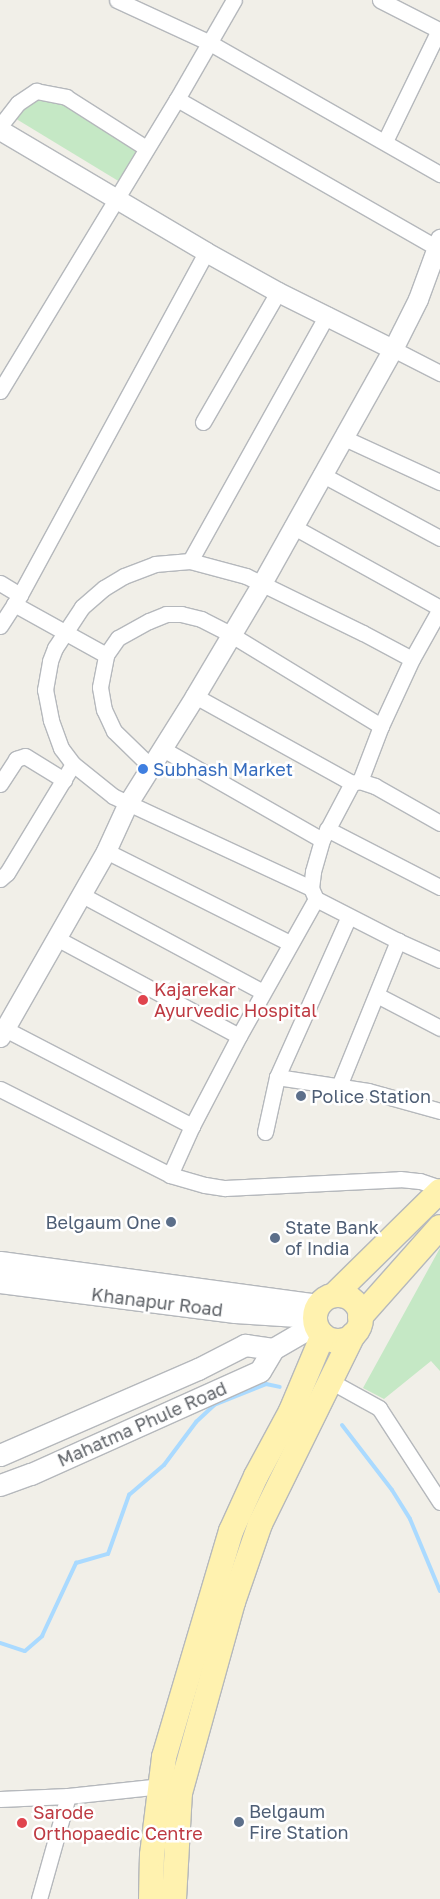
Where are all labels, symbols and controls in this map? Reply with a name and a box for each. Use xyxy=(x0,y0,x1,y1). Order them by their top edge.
place label: Subhash Market xyxy=(153,758,293,780)
marker: Subhash Market xyxy=(137,763,149,775)
place label: Kajarekar Ayurvedic Hospital xyxy=(154,979,317,1022)
marker: Kajarekar Ayurvedic Hospital xyxy=(136,993,150,1007)
place label: Police Station xyxy=(311,1085,431,1107)
marker: Police Station xyxy=(295,1090,307,1102)
place label: Belgaum One xyxy=(46,1211,161,1233)
marker: Belgaum One xyxy=(165,1216,177,1228)
place label: State Bank of India xyxy=(285,1217,379,1260)
marker: State Bank of India xyxy=(269,1232,281,1244)
street label: Khanapur Road xyxy=(90,1283,224,1321)
street label: Mahatma Phule Road xyxy=(54,1377,230,1471)
place label: Belgaum Fire Station xyxy=(249,1801,349,1844)
place label: Sarode Orthopaedic Centre xyxy=(33,1802,203,1845)
marker: Sarode Orthopaedic Centre xyxy=(15,1816,29,1830)
marker: Belgaum Fire Station xyxy=(233,1816,245,1828)

